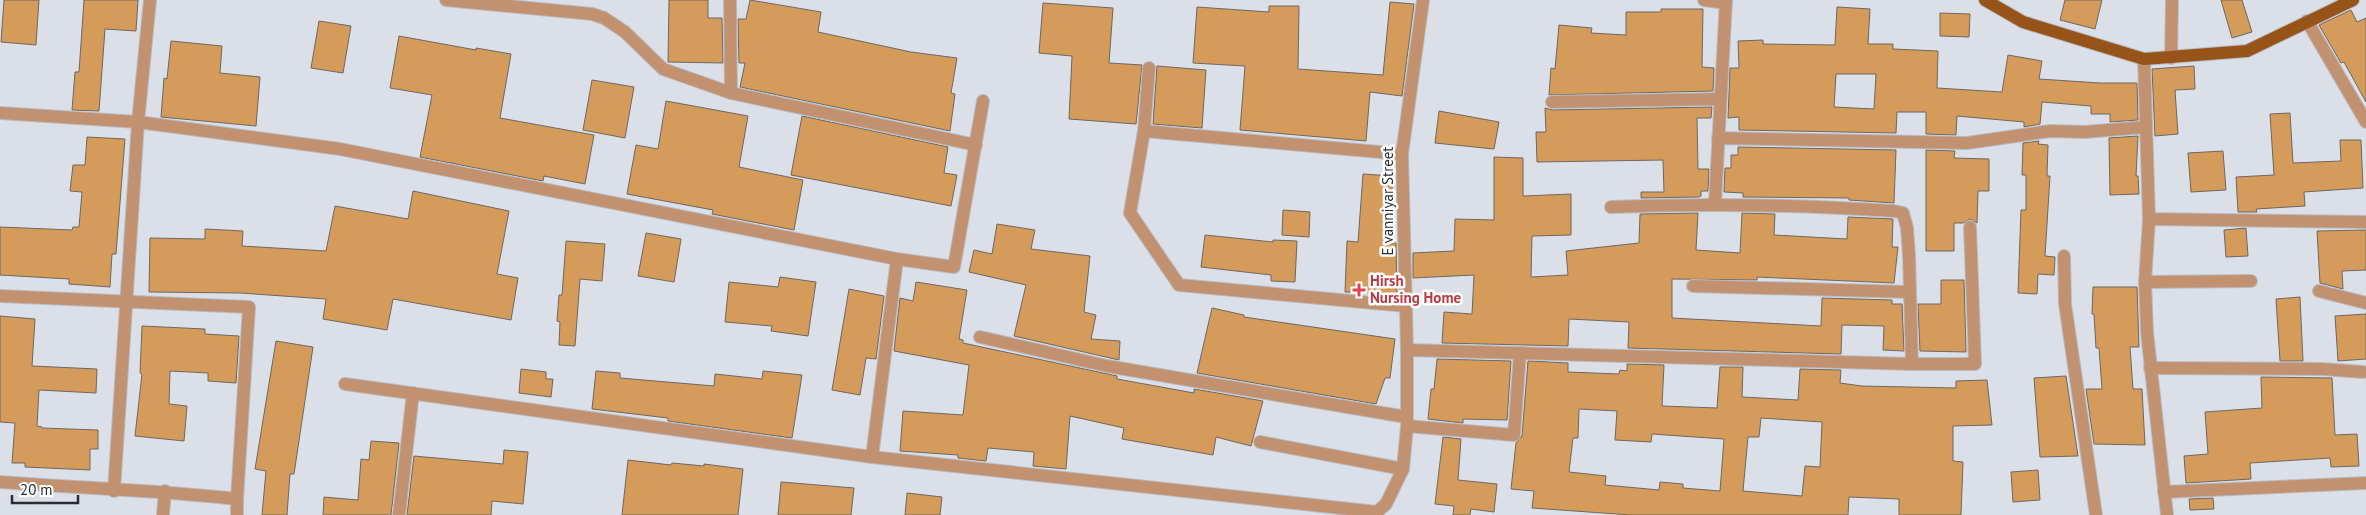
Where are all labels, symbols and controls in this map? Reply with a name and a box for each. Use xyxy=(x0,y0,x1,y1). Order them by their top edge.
street label: E vanniyar Street xyxy=(1378,147,1397,255)
place label: Hirsh Nursing Home xyxy=(1370,271,1461,307)
marker: Hirsh Nursing Home xyxy=(1352,283,1366,297)
scale bar xyxy=(12,472,79,504)
text: 20 m xyxy=(20,480,53,499)

